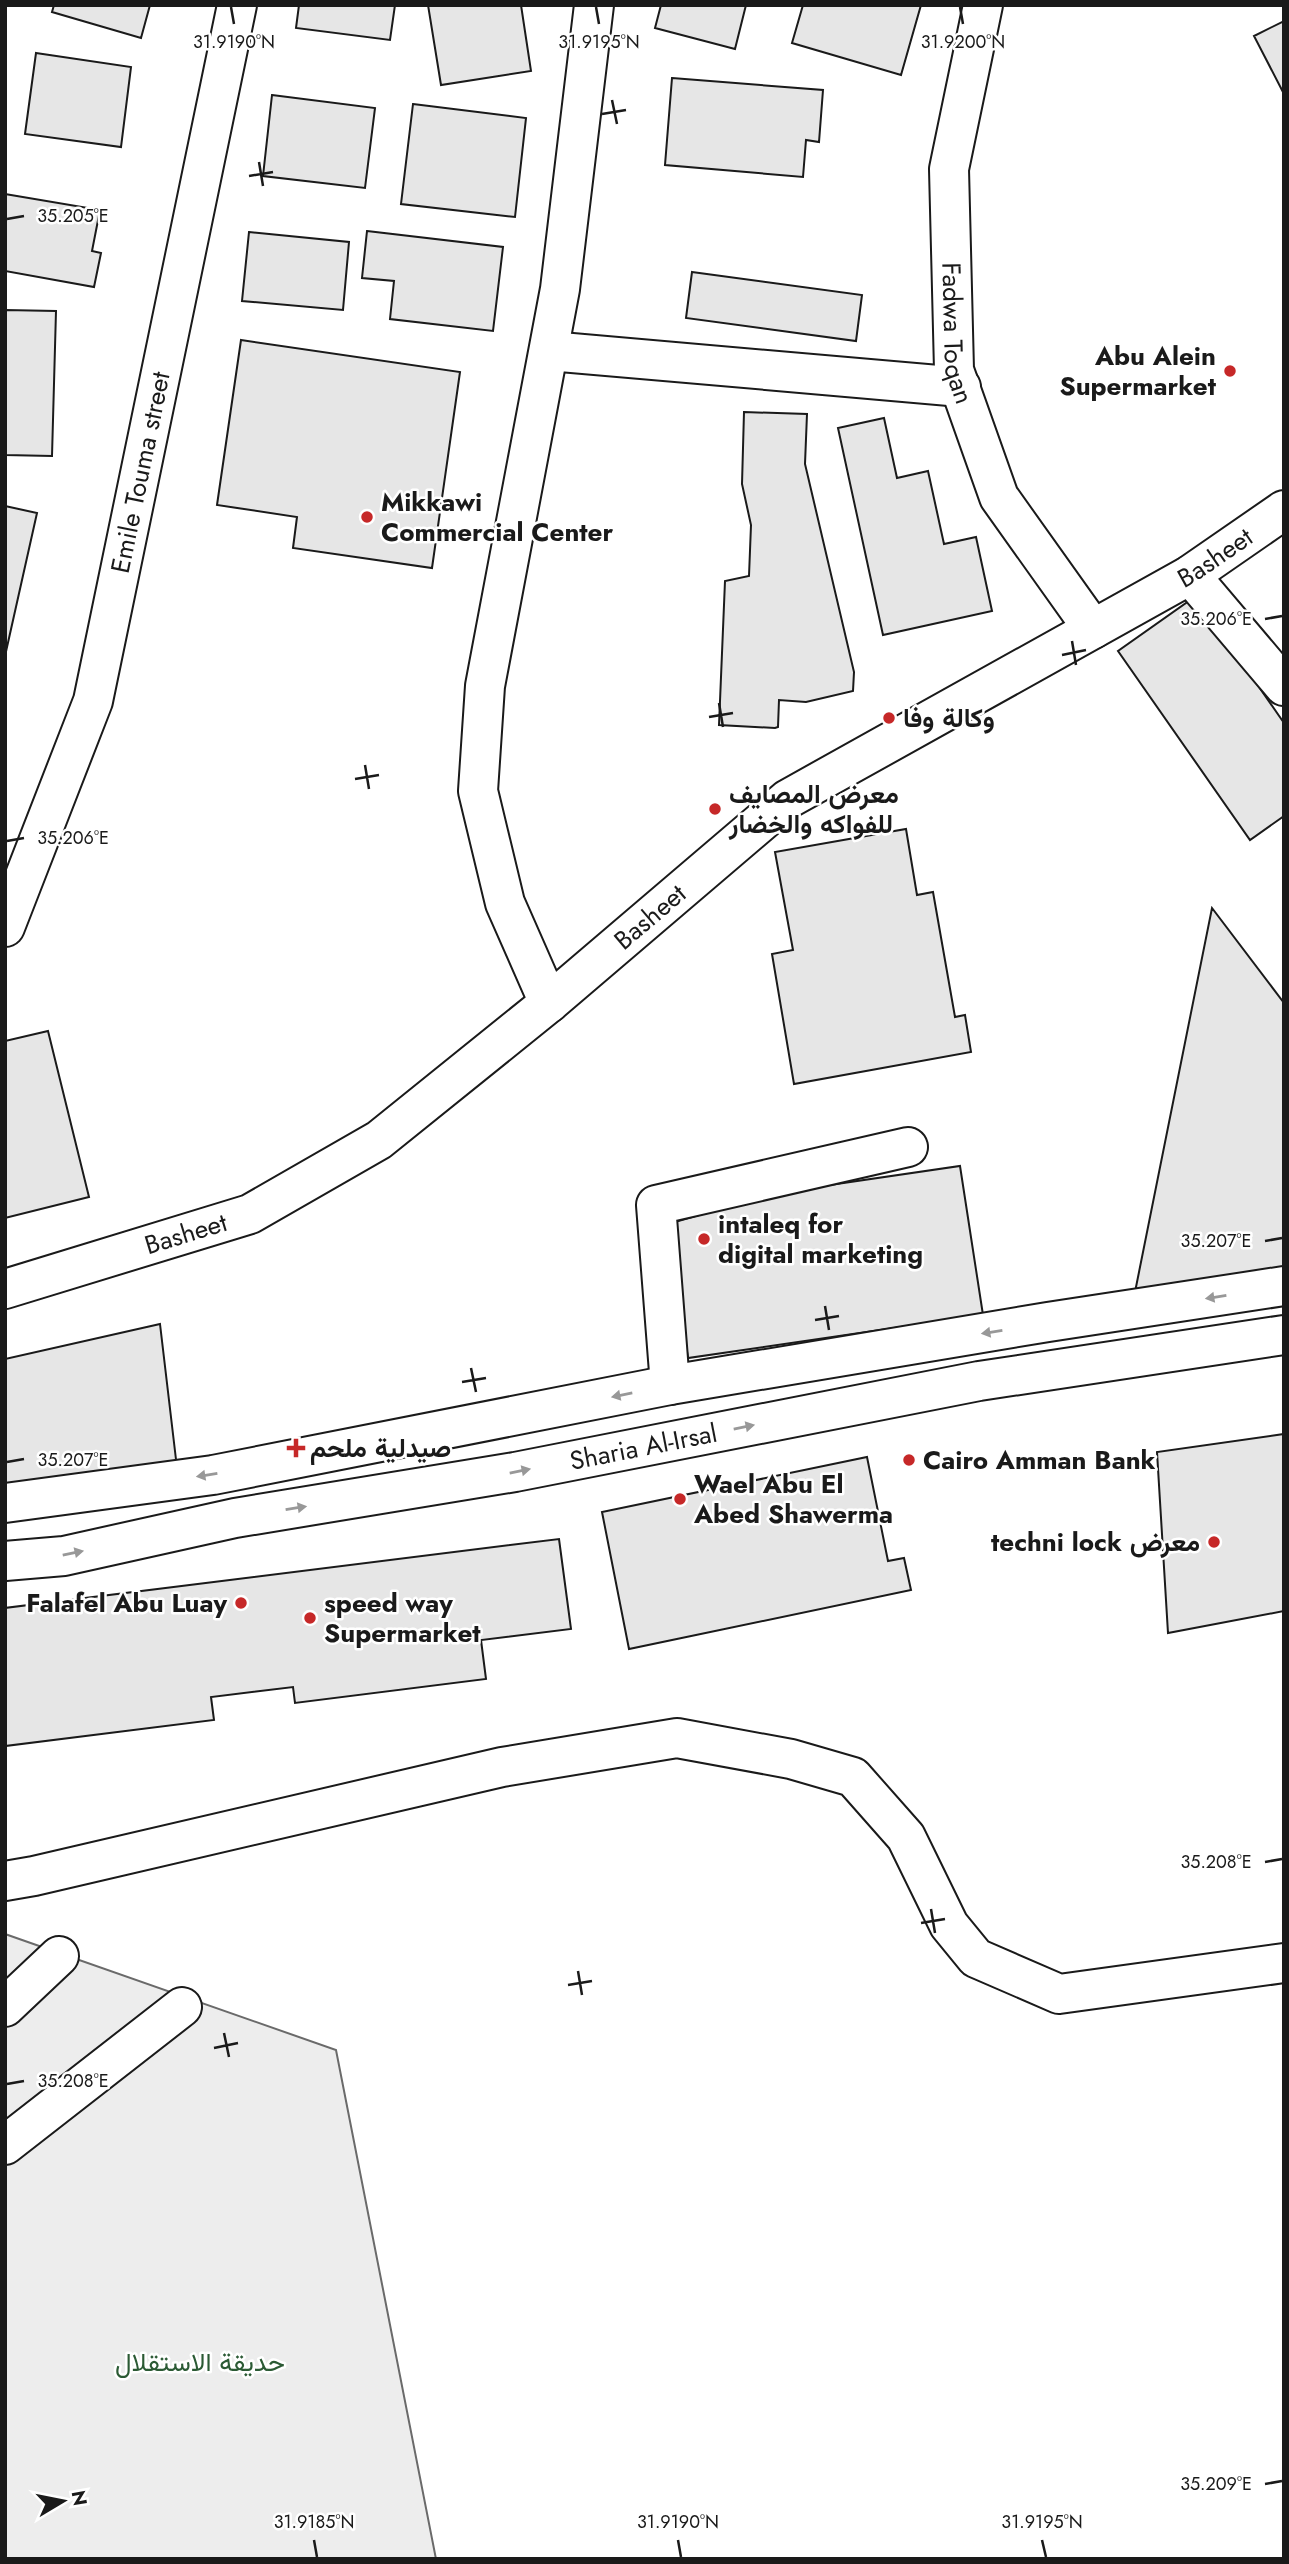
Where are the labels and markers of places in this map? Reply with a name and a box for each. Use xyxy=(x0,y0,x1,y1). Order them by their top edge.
place label: Abu Alein Supermarket xyxy=(1059,337,1217,405)
marker: Abu Alein Supermarket xyxy=(1222,363,1238,379)
place label: Mikkawi Commercial Center xyxy=(381,483,613,551)
marker: Mikkawi Commercial Center xyxy=(359,509,375,525)
place label: وكالة وفا xyxy=(903,699,995,737)
marker: وكالة وفا xyxy=(881,710,897,726)
place label: معرض المصايف للفواكه والخضار xyxy=(728,775,899,843)
marker: معرض المصايف للفواكه والخضار xyxy=(707,801,723,817)
place label: intaleq for digital marketing xyxy=(718,1205,923,1273)
marker: intaleq for digital marketing xyxy=(696,1231,712,1247)
place label: صيدلية ملحم xyxy=(310,1429,451,1467)
marker: صيدلية ملحم xyxy=(288,1440,304,1456)
place label: Cairo Amman Bank xyxy=(923,1441,1156,1479)
marker: Cairo Amman Bank xyxy=(901,1452,917,1468)
place label: Wael Abu El Abed Shawerma xyxy=(693,1465,893,1533)
marker: Wael Abu El Abed Shawerma xyxy=(672,1491,688,1507)
place label: techni lock معرض xyxy=(991,1523,1200,1561)
marker: techni lock معرض xyxy=(1206,1534,1222,1550)
place label: Falafel Abu Luay xyxy=(26,1584,227,1622)
place label: speed way Supermarket xyxy=(324,1584,481,1652)
marker: Falafel Abu Luay xyxy=(233,1595,249,1611)
marker: speed way Supermarket xyxy=(302,1610,318,1626)

